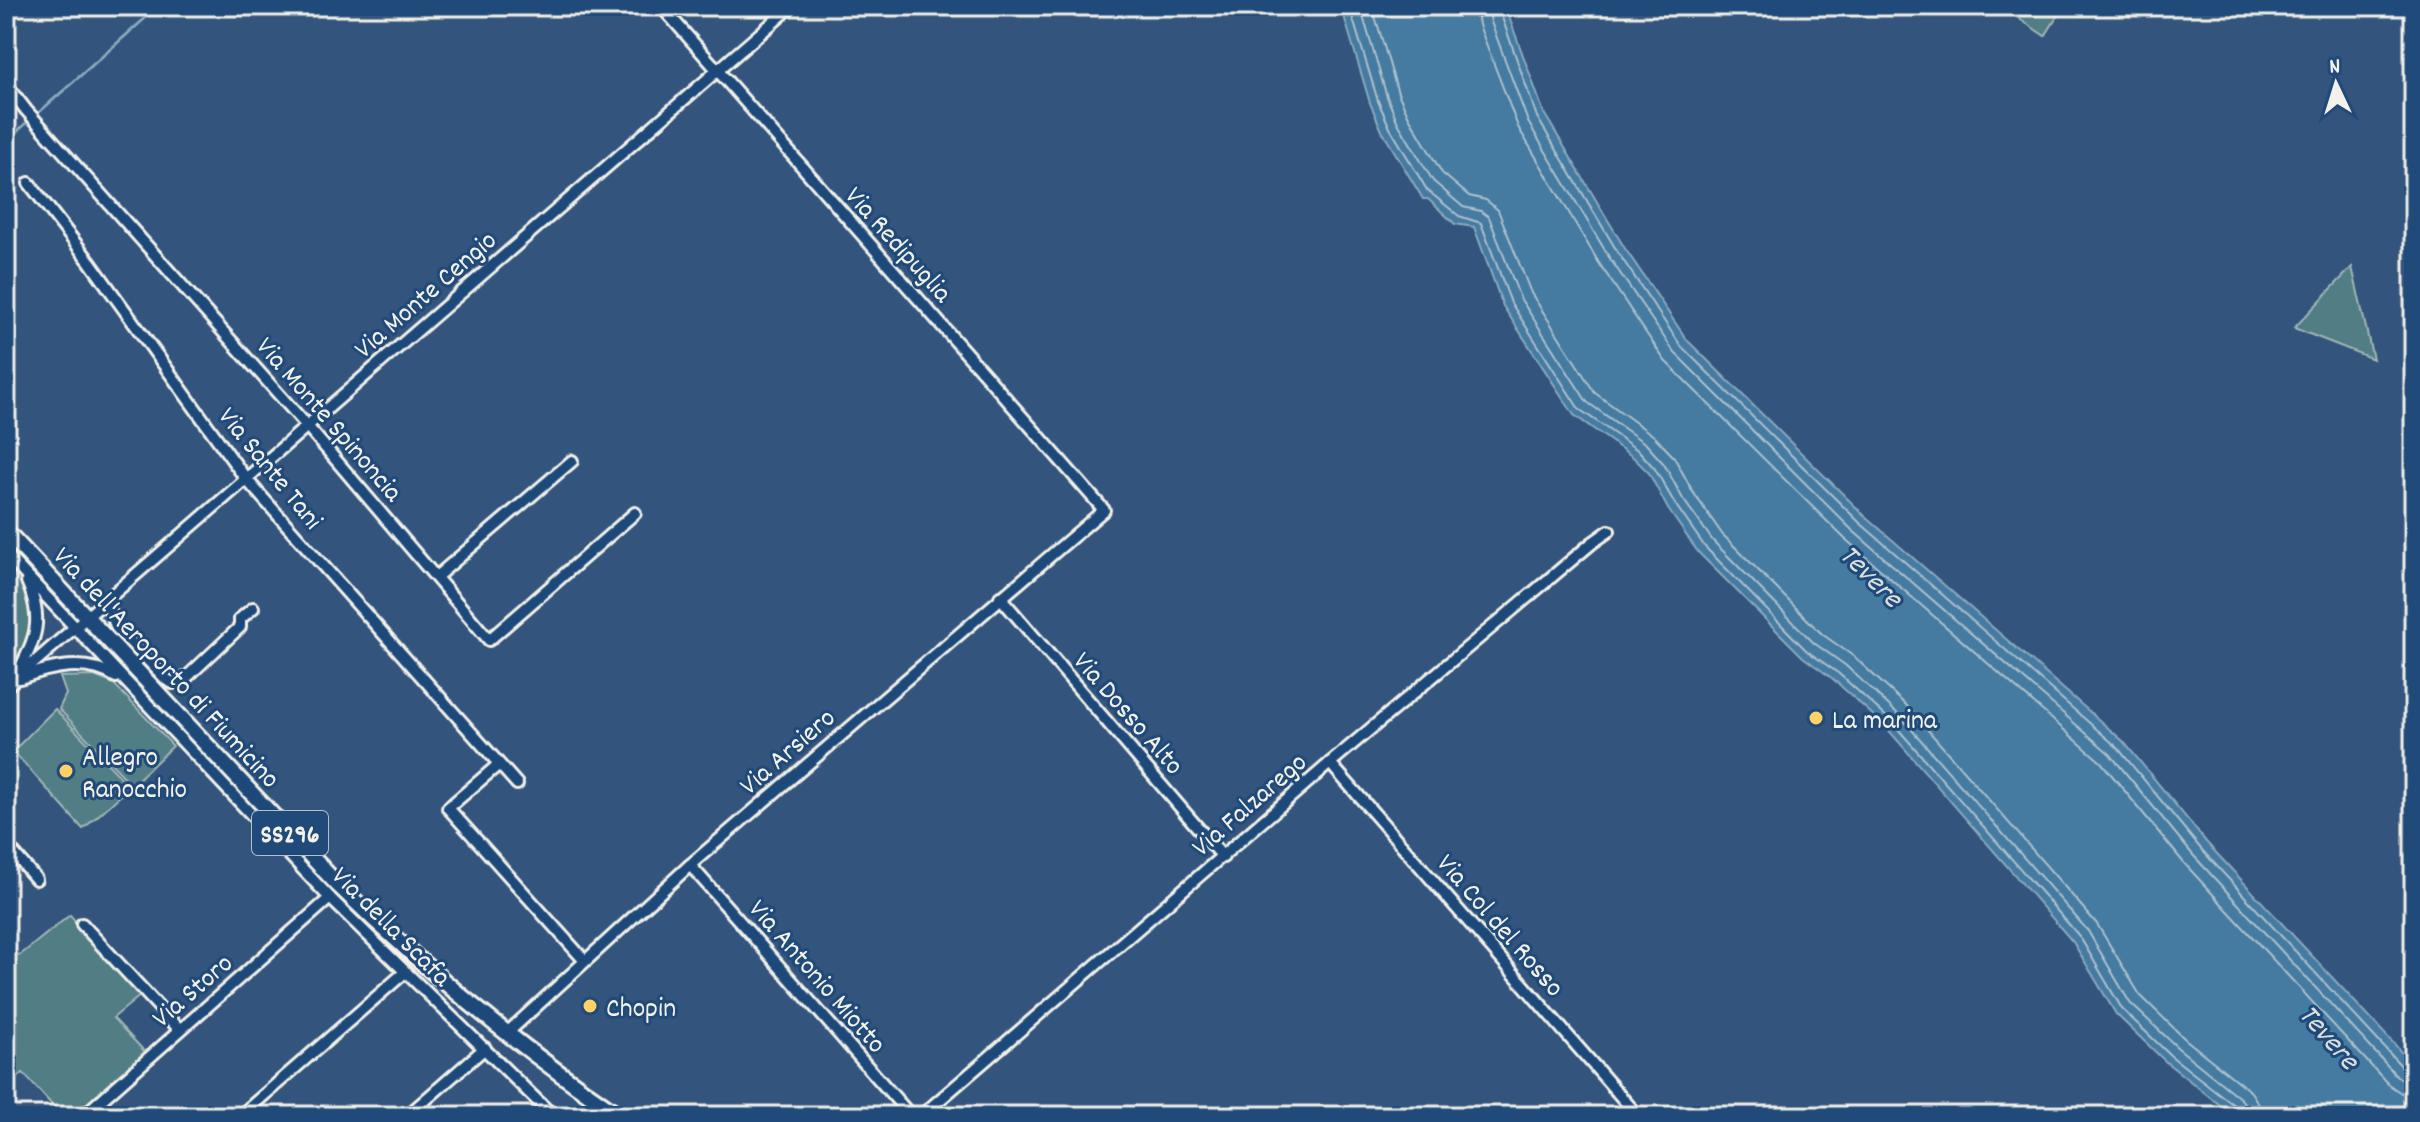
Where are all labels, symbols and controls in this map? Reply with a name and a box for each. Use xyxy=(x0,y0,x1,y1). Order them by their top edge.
north arrow xyxy=(2296,44,2376,124)
text: N xyxy=(2328,52,2341,83)
street label: Via Redipuglia xyxy=(833,179,960,314)
street label: Via Monte Cengio xyxy=(347,223,508,370)
street label: Via Monte Spinoncia xyxy=(244,330,411,513)
street label: Via Sante Tani xyxy=(206,400,330,540)
water label: Tevere xyxy=(1827,536,1912,621)
street label: Via dell'Aeroporto di Fiumicino xyxy=(41,539,288,799)
street label: Via Dosso Alto xyxy=(1061,645,1191,786)
street label: Via Arsiero xyxy=(732,701,846,807)
place label: La marina xyxy=(1832,703,1938,743)
marker: La marina xyxy=(1807,709,1825,727)
place label: Allegro Ranocchio xyxy=(82,740,187,812)
street label: Via Falzarego xyxy=(1185,745,1318,868)
marker: Allegro Ranocchio xyxy=(57,762,75,780)
road number: SS296 xyxy=(252,811,328,855)
street label: Via Col del Rosso xyxy=(1425,847,1572,1008)
street label: Via della Scafa xyxy=(320,859,459,999)
street label: Via Antonio Miotto xyxy=(737,892,894,1064)
street label: Via Storo xyxy=(145,946,244,1039)
place label: Chopin xyxy=(606,991,676,1031)
water label: Tevere xyxy=(2286,996,2369,1083)
marker: Chopin xyxy=(581,997,599,1015)

